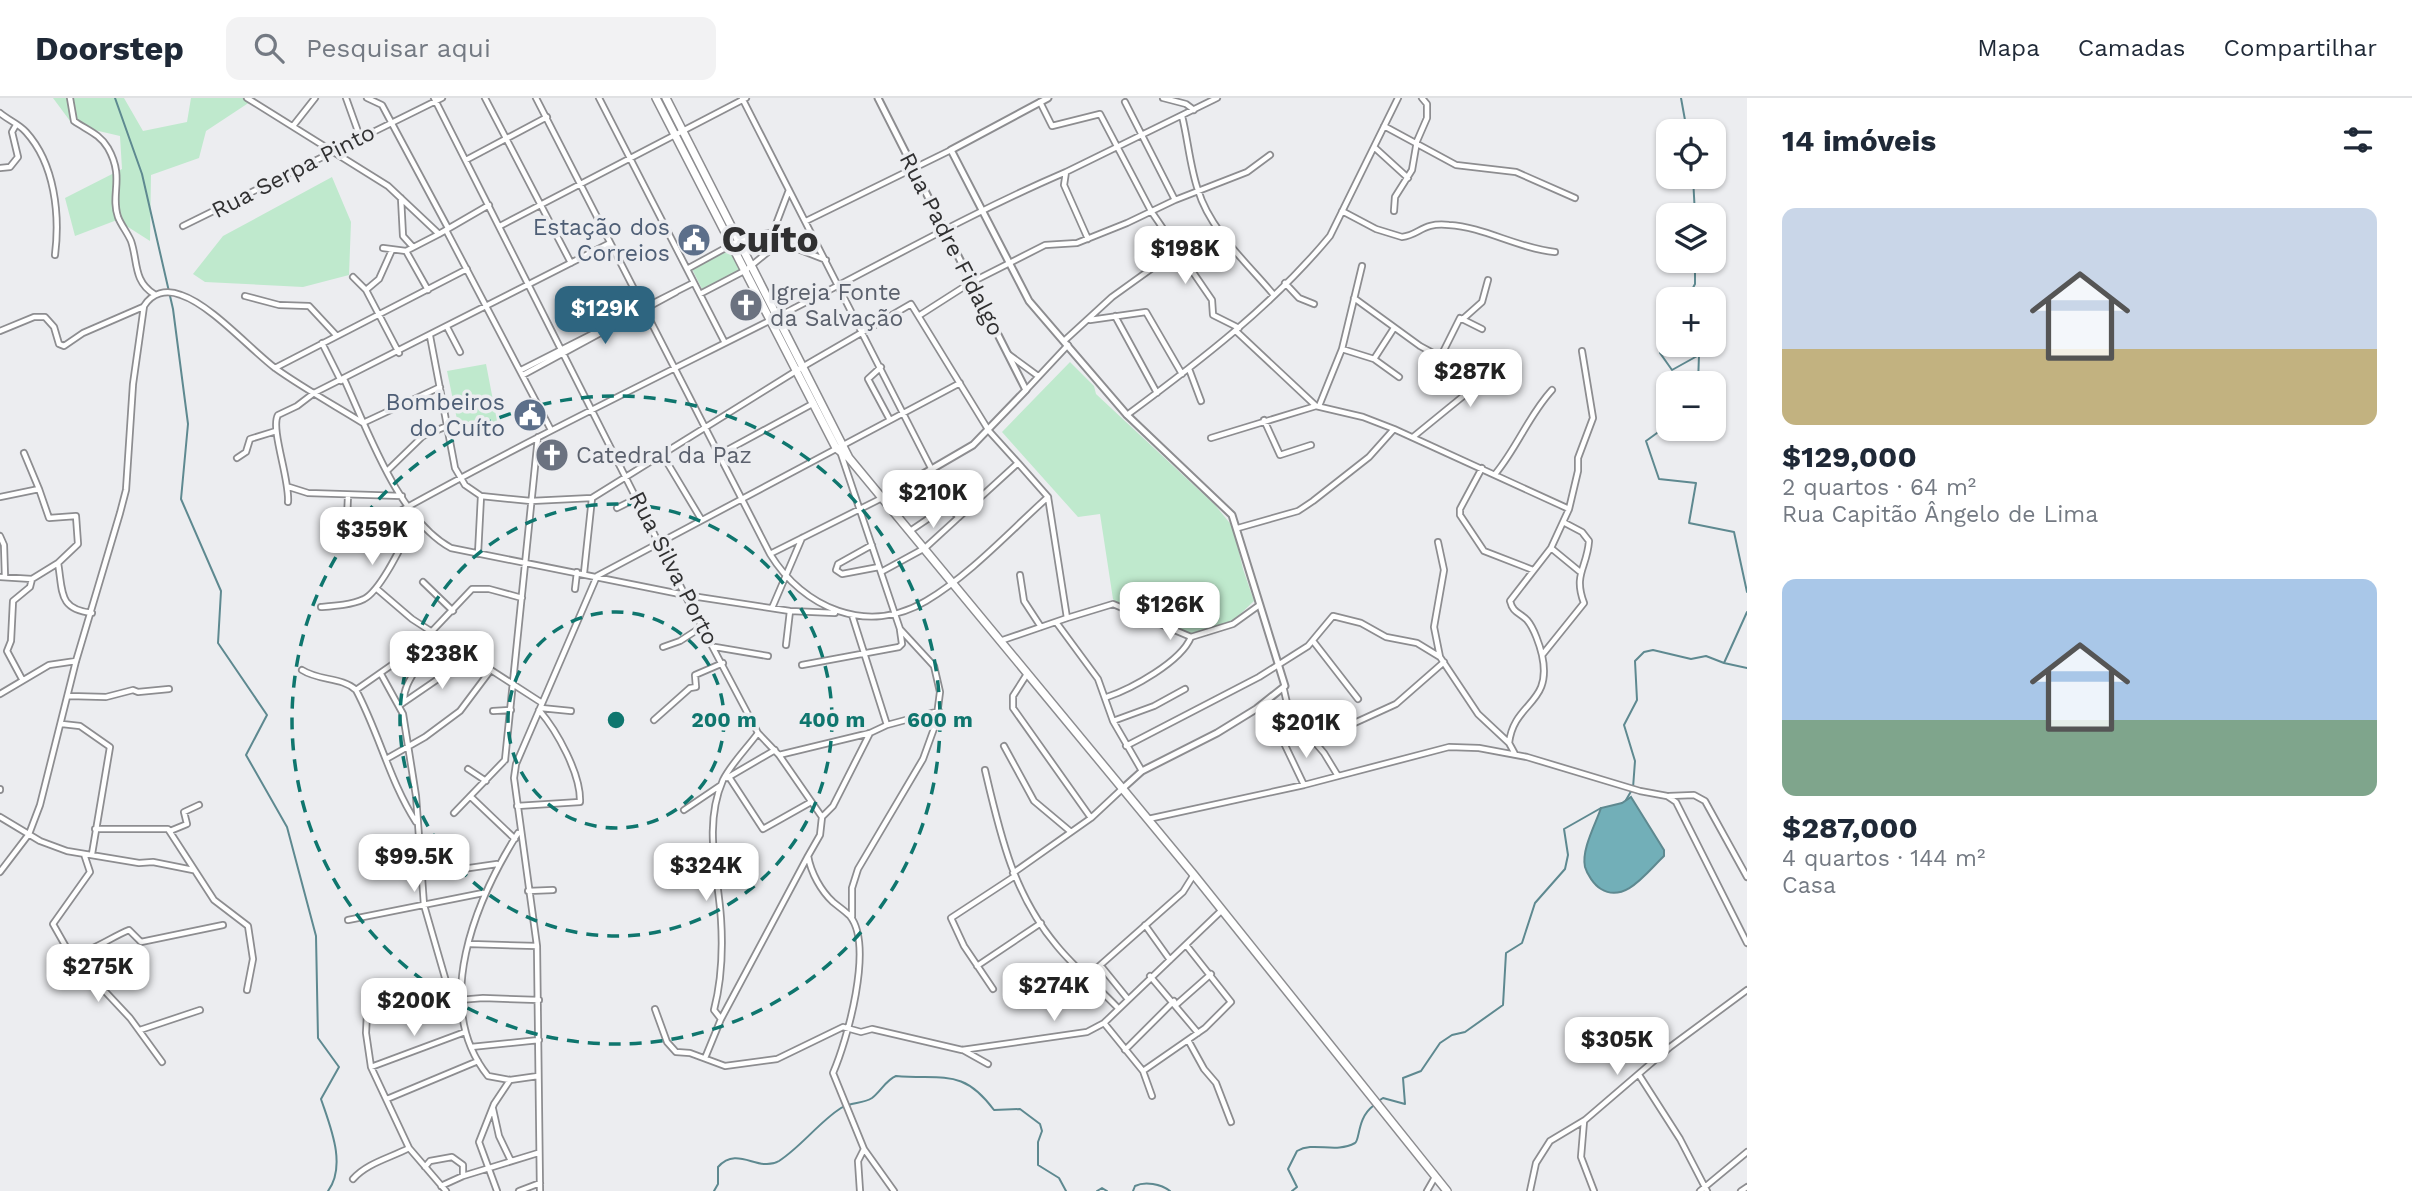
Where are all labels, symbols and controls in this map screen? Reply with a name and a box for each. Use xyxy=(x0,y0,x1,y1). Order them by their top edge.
search box xyxy=(226,17,716,80)
text: Doorstep xyxy=(35,29,184,68)
icon: search xyxy=(250,29,288,67)
text: Pesquisar aqui xyxy=(306,33,491,63)
text: Mapa xyxy=(1977,34,2040,62)
text: Camadas xyxy=(2078,34,2186,62)
text: Compartilhar xyxy=(2224,34,2377,62)
street label: Rua Serpa Pinto xyxy=(207,119,379,224)
map controls xyxy=(1656,119,1726,441)
button: locate xyxy=(1656,119,1726,189)
icon: filters xyxy=(2339,121,2377,159)
text: 14 imóveis xyxy=(1782,123,1936,158)
street label: Rua Padre Fidalgo xyxy=(894,148,1009,340)
button: layers xyxy=(1656,203,1726,273)
place label: Estação dos Correios xyxy=(533,214,670,267)
district label: Cuíto xyxy=(721,218,819,261)
public building icon: Estação dos Correios xyxy=(675,221,713,259)
pin: $198K xyxy=(1136,226,1234,286)
text: $198K xyxy=(1150,235,1220,262)
icon: home xyxy=(2017,253,2143,379)
place label: Igreja Fonte da Salvação xyxy=(770,279,903,332)
pin: $129K xyxy=(556,286,654,346)
church icon: Igreja Fonte da Salvação xyxy=(727,286,765,324)
button: + xyxy=(1656,287,1726,357)
text: $129K xyxy=(571,295,639,322)
pin: $287K xyxy=(1421,350,1519,409)
text: $287K xyxy=(1434,358,1506,385)
button: − xyxy=(1656,371,1726,441)
place label: Bombeiros do Cuíto xyxy=(386,389,505,442)
public building icon: Bombeiros do Cuíto xyxy=(511,396,549,434)
church icon: Catedral da Paz xyxy=(533,436,571,474)
text: $129,000 xyxy=(1782,439,1917,474)
place label: Catedral da Paz xyxy=(576,442,752,469)
pin: $210K xyxy=(884,470,982,530)
text: 2 quartos · 64 m² xyxy=(1782,474,1976,501)
text: $210K xyxy=(898,479,968,506)
street label: Rua Silva Porto xyxy=(623,487,724,649)
text: Rua Capitão Ângelo de Lima xyxy=(1782,501,2098,528)
pin: $359K xyxy=(323,508,421,567)
text: $359K xyxy=(336,516,408,543)
pin: $126K xyxy=(1121,582,1219,642)
text: $126K xyxy=(1136,591,1204,618)
icon: home xyxy=(2017,624,2143,750)
pin: $238K xyxy=(393,632,491,691)
text: $238K xyxy=(406,640,478,667)
pin: $201K xyxy=(1257,700,1355,760)
text: 200 m xyxy=(691,707,757,732)
text: 400 m xyxy=(799,707,865,732)
text: 600 m xyxy=(907,707,973,732)
centre of rings xyxy=(604,708,628,732)
text: $201K xyxy=(1271,709,1341,736)
text: $287,000 xyxy=(1782,810,1918,845)
pin: $99.5K xyxy=(357,834,471,894)
text: $99.5K xyxy=(375,843,453,870)
pin: $324K xyxy=(657,844,755,903)
text: 4 quartos · 144 m² xyxy=(1782,845,1985,872)
text: $324K xyxy=(670,852,742,879)
text: Casa xyxy=(1782,872,1836,899)
pin: $275K xyxy=(49,944,147,1004)
text: $275K xyxy=(62,953,134,980)
pin: $274K xyxy=(1005,964,1103,1023)
text: $274K xyxy=(1019,972,1089,999)
pin: $200K xyxy=(365,978,463,1038)
text: $200K xyxy=(377,987,451,1014)
pin: $305K xyxy=(1568,1018,1666,1077)
text: $305K xyxy=(1581,1026,1653,1053)

